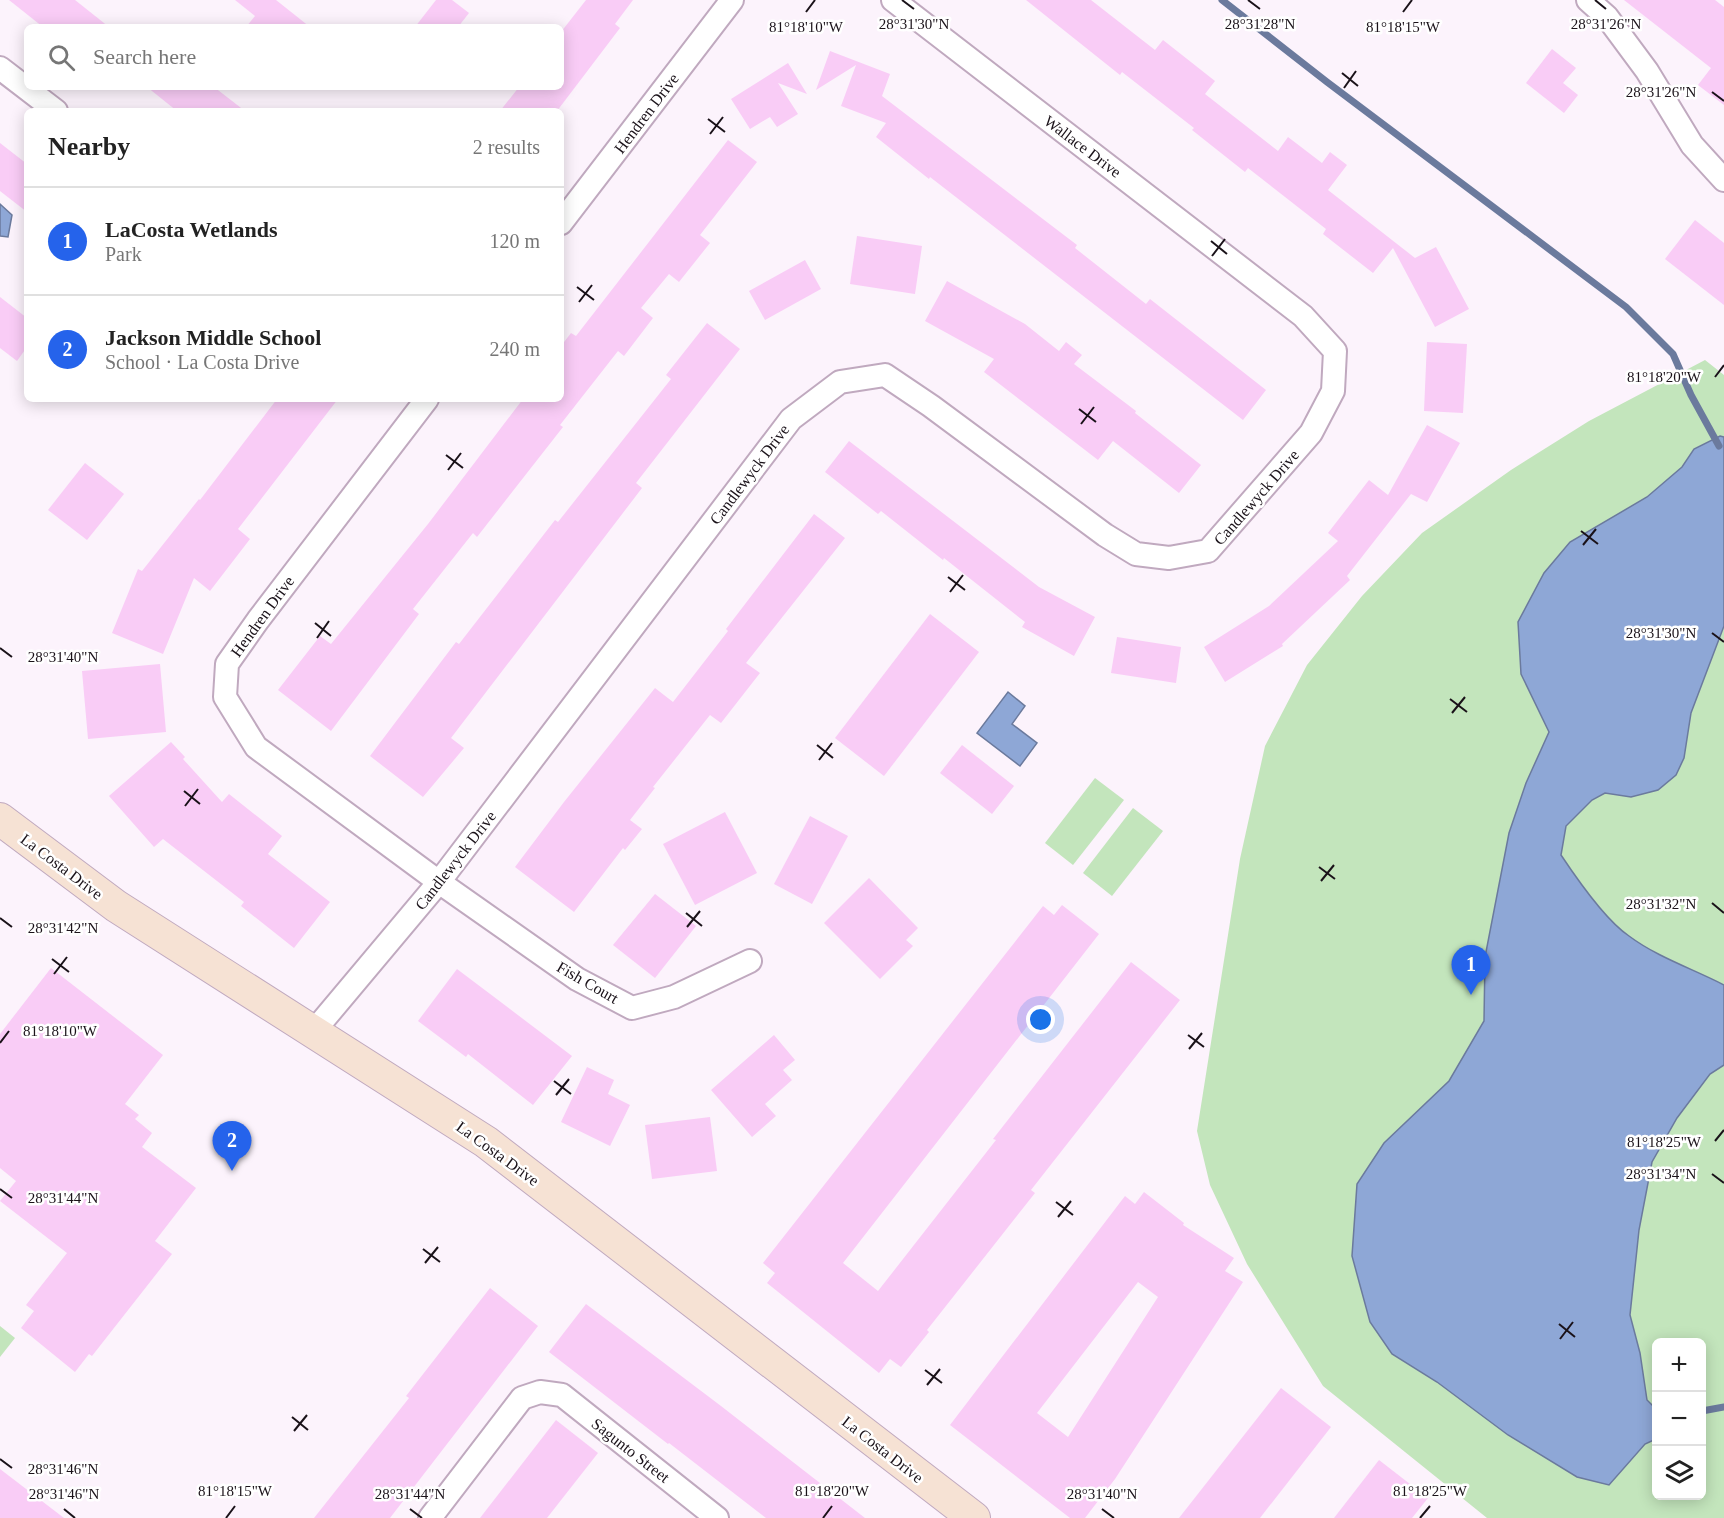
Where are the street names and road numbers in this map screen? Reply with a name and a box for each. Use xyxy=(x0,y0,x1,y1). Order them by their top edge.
street label: Hendren Drive xyxy=(611,70,682,157)
street label: Wallace Drive xyxy=(1041,112,1124,181)
street label: Candlewyck Drive xyxy=(706,421,793,528)
street label: Candlewyck Drive xyxy=(1210,446,1303,549)
street label: Hendren Drive xyxy=(227,573,297,660)
street label: Candlewyck Drive xyxy=(412,808,500,914)
street label: La Costa Drive xyxy=(18,830,106,903)
street label: Fish Court xyxy=(554,958,622,1007)
street label: La Costa Drive xyxy=(453,1118,542,1189)
street label: La Costa Drive xyxy=(839,1413,926,1486)
street label: Sagunto Street xyxy=(588,1415,673,1487)

